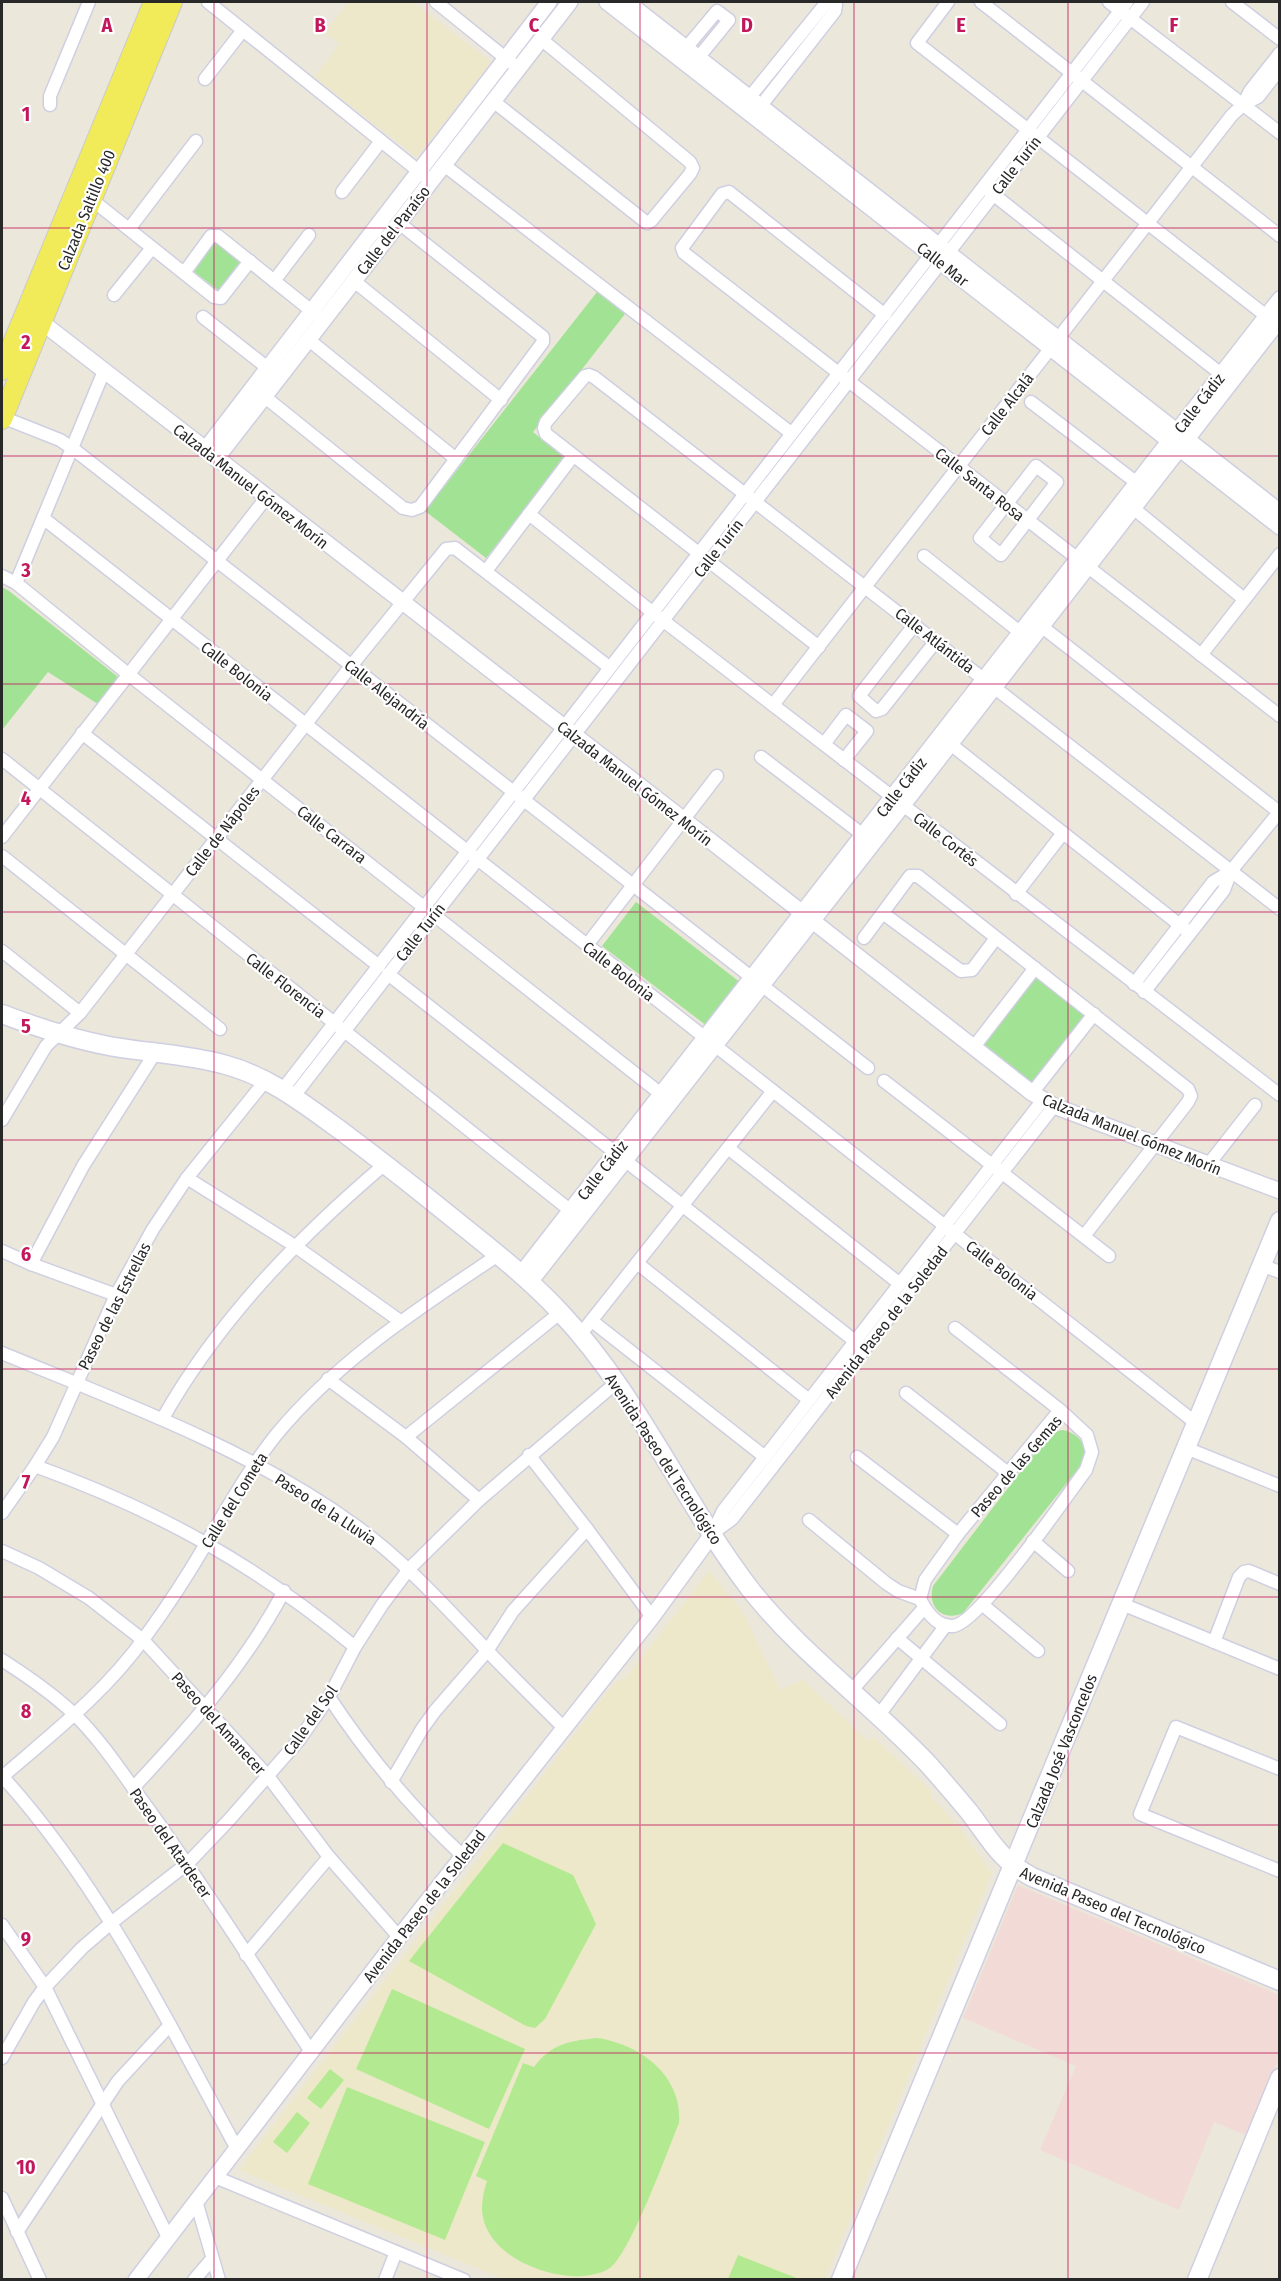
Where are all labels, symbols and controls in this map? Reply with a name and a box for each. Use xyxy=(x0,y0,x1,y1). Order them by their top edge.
text: A xyxy=(101,13,114,37)
text: B xyxy=(314,13,326,37)
text: C xyxy=(529,13,540,37)
text: D xyxy=(741,13,753,37)
text: E xyxy=(956,13,966,37)
text: F xyxy=(1170,13,1179,37)
text: 1 xyxy=(22,102,30,126)
street label: Calle Turín xyxy=(988,132,1045,198)
street label: Calzada Saltillo 400 xyxy=(54,147,119,273)
street label: Calle del Paraíso xyxy=(353,182,434,279)
street label: Calle Mar xyxy=(913,238,973,291)
text: 2 xyxy=(20,330,31,354)
street label: Calle Alcalá xyxy=(977,369,1038,440)
street label: Calle Cádiz xyxy=(1170,370,1229,437)
street label: Calzada Manuel Gómez Morín xyxy=(169,420,332,553)
street label: Calle Santa Rosa xyxy=(931,444,1028,525)
street label: Calle Turín xyxy=(690,515,747,581)
text: 3 xyxy=(20,558,31,582)
street label: Calle Atlántida xyxy=(891,604,978,677)
street label: Calle Bolonia xyxy=(197,638,276,705)
street label: Calle Alejandría xyxy=(340,655,433,734)
street label: Calzada Manuel Gómez Morín xyxy=(553,717,716,850)
street label: Calle Cádiz xyxy=(872,754,931,821)
street label: Calle de Nápoles xyxy=(181,782,264,880)
text: 4 xyxy=(21,786,31,810)
street label: Calle Carrara xyxy=(293,801,370,868)
street label: Calle Cortés xyxy=(909,808,982,871)
street label: Calle Turín xyxy=(392,899,449,965)
street label: Calle Bolonia xyxy=(579,938,658,1005)
street label: Calle Florencia xyxy=(242,949,329,1022)
text: 5 xyxy=(21,1014,31,1038)
street label: Calzada Manuel Gómez Morín xyxy=(1039,1090,1224,1179)
street label: Calle Cádiz xyxy=(573,1137,632,1204)
street label: Calle Bolonia xyxy=(962,1237,1041,1304)
street label: Paseo de las Estrellas xyxy=(74,1239,155,1373)
text: 6 xyxy=(21,1242,31,1266)
street label: Avenida Paseo de la Soledad xyxy=(821,1243,952,1402)
street label: Avenida Paseo del Tecnológico xyxy=(601,1370,726,1548)
street label: Paseo de las Gemas xyxy=(967,1411,1066,1521)
street label: Calle del Cometa xyxy=(197,1449,272,1552)
text: 7 xyxy=(22,1470,31,1494)
street label: Paseo de la Lluvia xyxy=(272,1470,380,1549)
street label: Paseo del Amanecer xyxy=(168,1668,270,1779)
street label: Calzada José Vasconcelos xyxy=(1022,1671,1101,1831)
street label: Calle del Sol xyxy=(279,1682,341,1759)
text: 8 xyxy=(21,1699,32,1723)
street label: Paseo del Atardecer xyxy=(126,1785,216,1902)
street label: Avenida Paseo de la Soledad xyxy=(359,1827,490,1986)
street label: Avenida Paseo del Tecnológico xyxy=(1017,1863,1209,1958)
text: 9 xyxy=(21,1927,31,1951)
text: 10 xyxy=(16,2155,36,2179)

